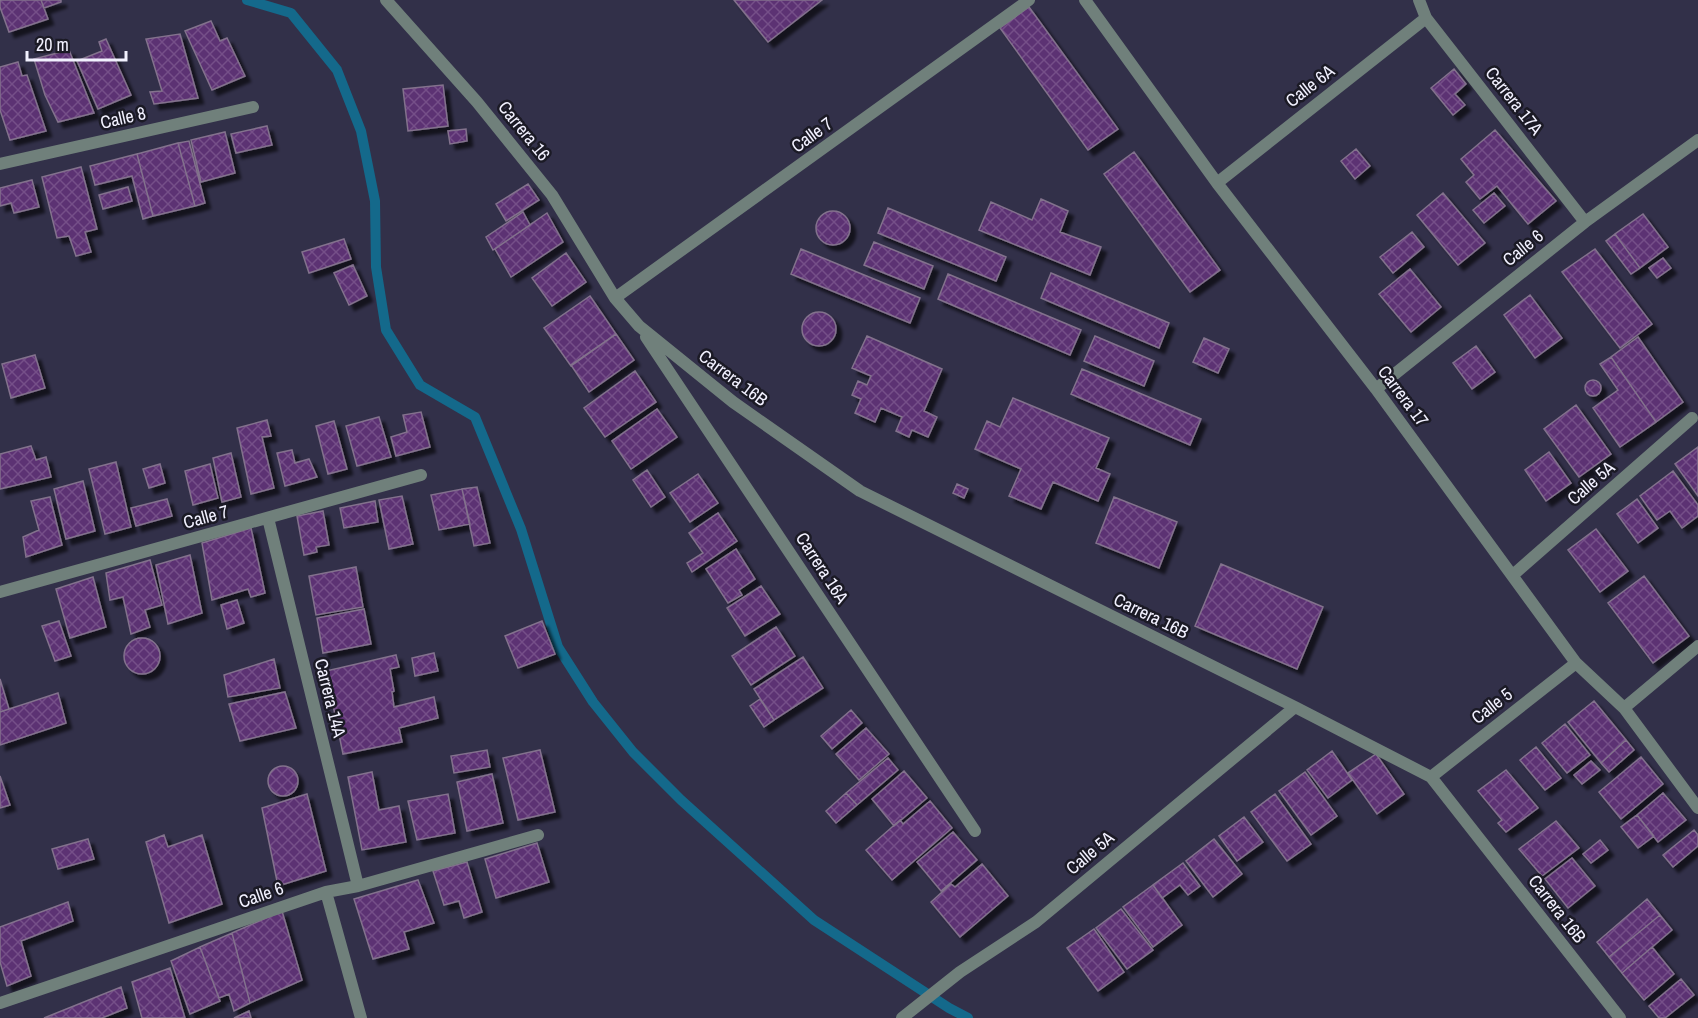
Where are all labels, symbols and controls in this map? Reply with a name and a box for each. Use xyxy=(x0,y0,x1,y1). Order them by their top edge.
scale bar xyxy=(27,24,126,62)
text: 20 m xyxy=(36,32,69,57)
street label: Calle 6A xyxy=(1280,58,1339,113)
street label: Carrera 17A xyxy=(1480,61,1549,140)
street label: Carrera 16 xyxy=(492,95,556,166)
street label: Calle 8 xyxy=(98,100,148,135)
street label: Calle 7 xyxy=(786,111,838,158)
street label: Calle 6 xyxy=(1497,223,1548,272)
street label: Carrera 16B xyxy=(694,343,773,412)
street label: Carrera 17 xyxy=(1372,360,1435,431)
street label: Calle 5A xyxy=(1561,455,1620,510)
street label: Calle 7 xyxy=(180,498,231,535)
street label: Carrera 16A xyxy=(790,527,855,608)
street label: Carrera 16B xyxy=(1110,587,1193,644)
street label: Carrera 14A xyxy=(309,656,352,740)
street label: Calle 5 xyxy=(1466,682,1517,730)
street label: Calle 5A xyxy=(1060,825,1119,880)
street label: Carrera 16B xyxy=(1523,869,1592,948)
street label: Calle 6 xyxy=(235,875,287,914)

